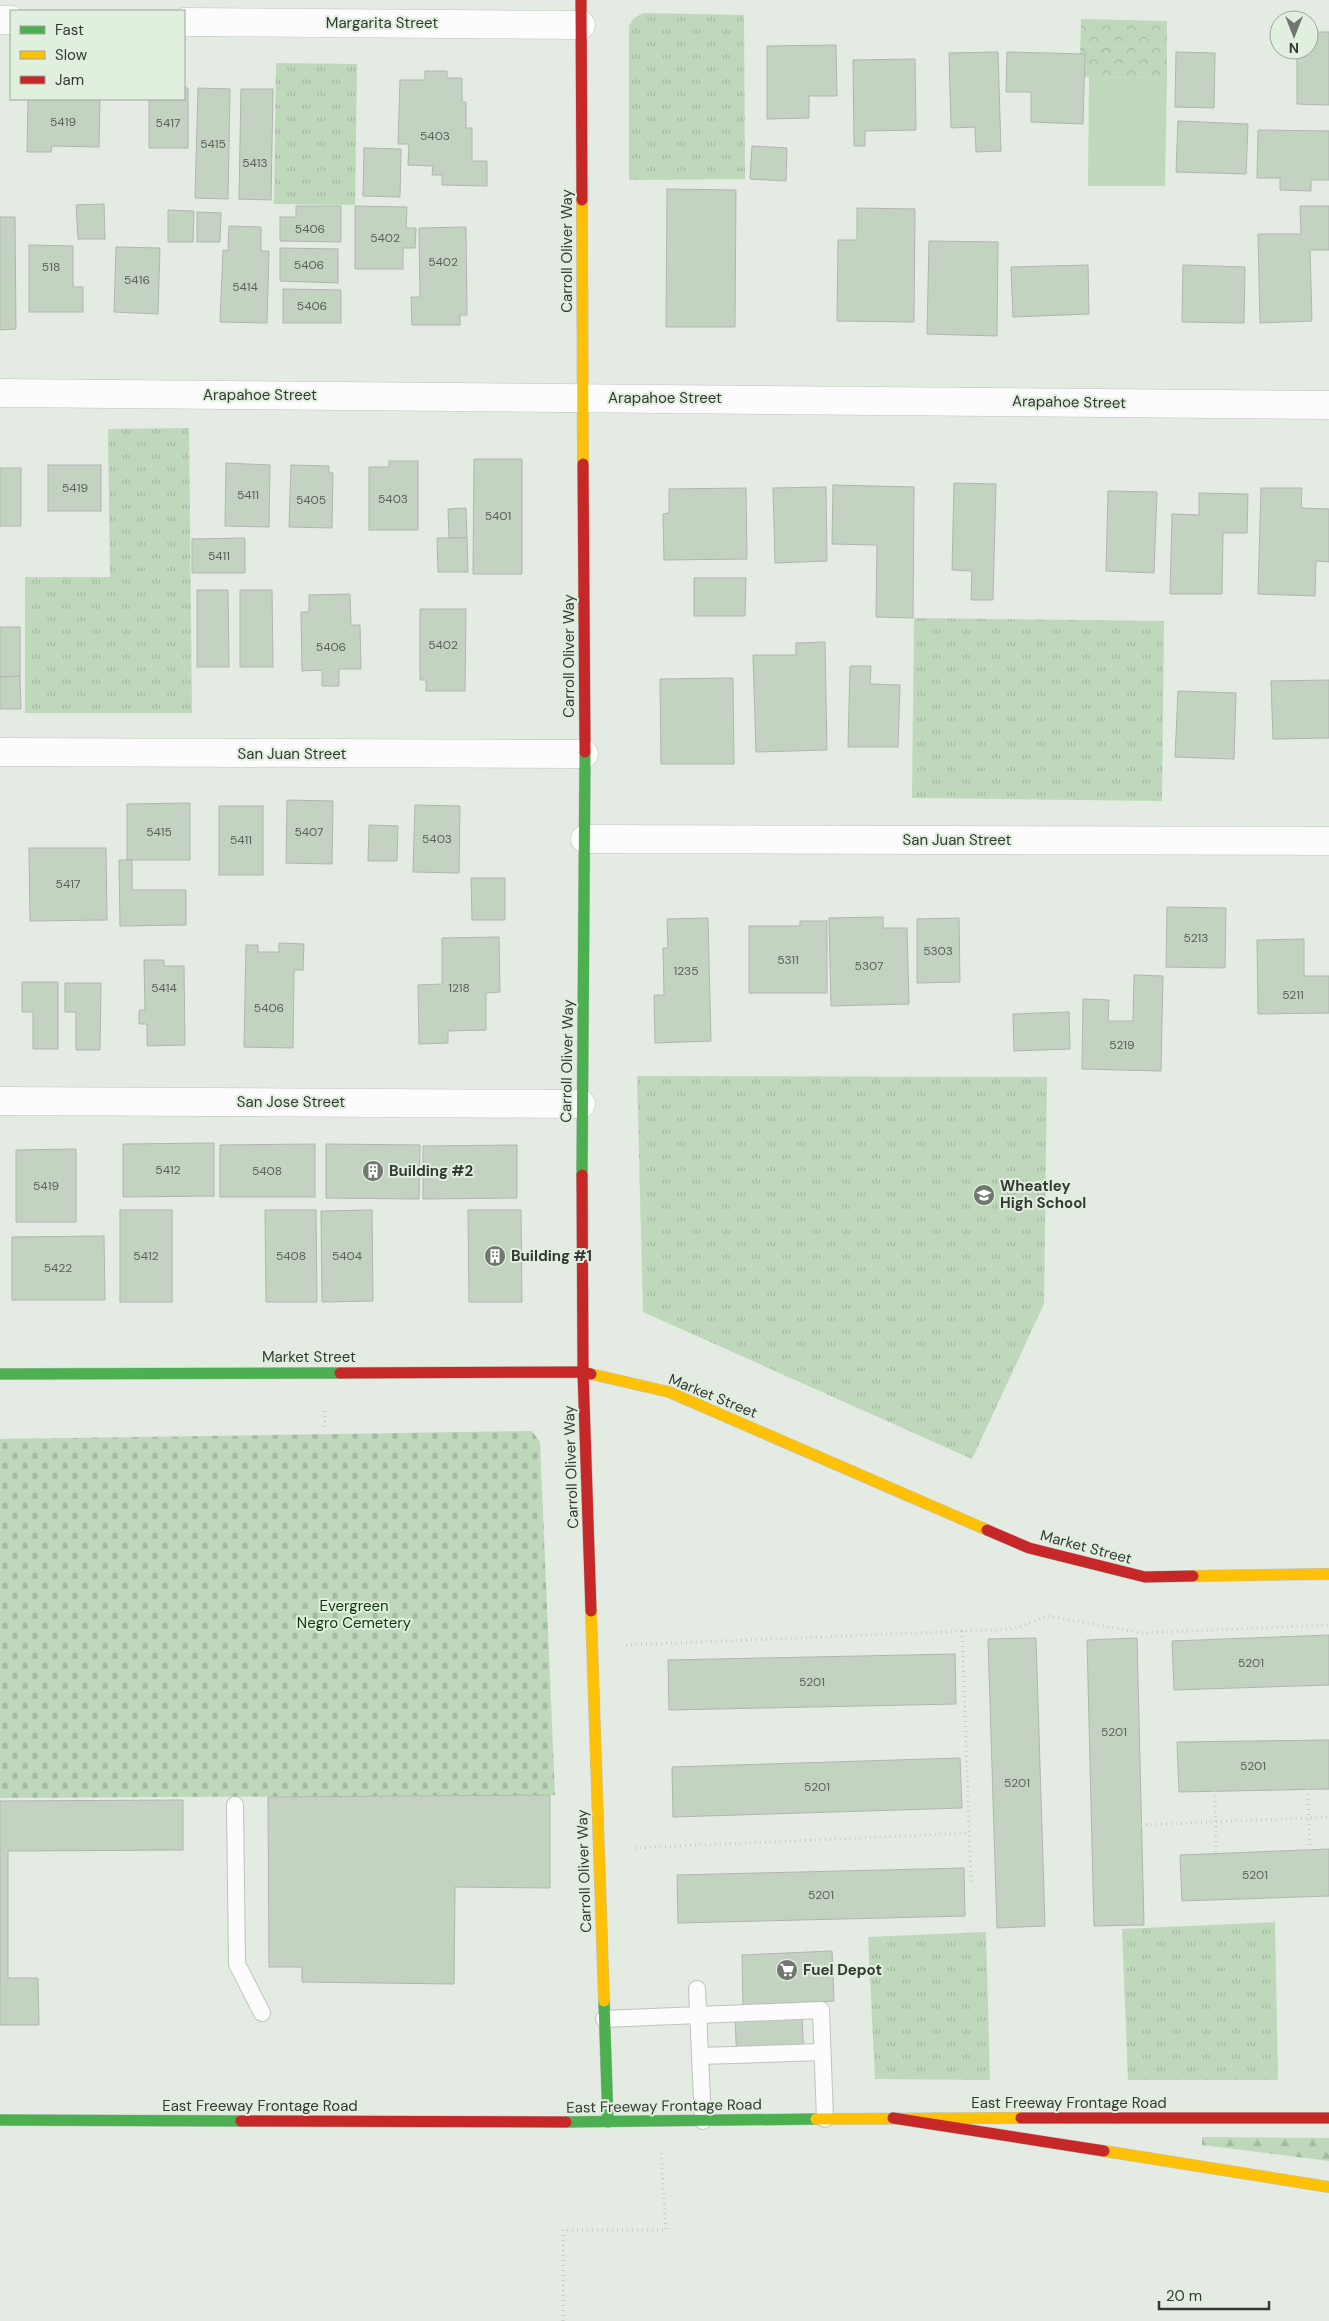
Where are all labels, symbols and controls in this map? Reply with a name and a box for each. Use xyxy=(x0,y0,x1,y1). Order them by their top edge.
legend xyxy=(10,10,185,100)
north arrow xyxy=(1269,10,1319,60)
street label: Margarita Street xyxy=(326,13,438,33)
text: Fast xyxy=(55,20,84,40)
text: N xyxy=(1289,39,1299,57)
text: Slow xyxy=(55,45,88,65)
text: Jam xyxy=(55,70,84,90)
house number: 5419 xyxy=(50,114,76,130)
house number: 5417 xyxy=(156,115,180,131)
house number: 5403 xyxy=(420,128,450,144)
house number: 5415 xyxy=(200,136,226,152)
house number: 5413 xyxy=(242,155,268,171)
street label: Carroll Oliver Way xyxy=(557,189,577,313)
house number: 5406 xyxy=(295,221,325,237)
house number: 5402 xyxy=(370,230,400,246)
house number: 5402 xyxy=(428,254,458,270)
house number: 5406 xyxy=(294,257,324,273)
house number: 518 xyxy=(42,259,60,275)
house number: 5416 xyxy=(124,272,150,288)
house number: 5414 xyxy=(232,279,258,295)
house number: 5406 xyxy=(297,298,327,314)
street label: Arapahoe Street xyxy=(203,385,317,405)
street label: Arapahoe Street xyxy=(608,388,722,408)
street label: Arapahoe Street xyxy=(1012,391,1126,413)
house number: 5419 xyxy=(62,480,88,496)
house number: 5411 xyxy=(237,487,259,503)
house number: 5403 xyxy=(378,491,408,507)
house number: 5405 xyxy=(296,492,326,508)
house number: 5401 xyxy=(485,508,511,524)
house number: 5411 xyxy=(208,548,230,564)
street label: Carroll Oliver Way xyxy=(559,594,579,718)
house number: 5402 xyxy=(428,637,458,653)
house number: 5406 xyxy=(316,639,346,655)
street label: San Juan Street xyxy=(238,744,347,764)
house number: 5415 xyxy=(146,824,172,840)
house number: 5407 xyxy=(294,824,324,840)
street label: San Juan Street xyxy=(903,830,1012,850)
house number: 5403 xyxy=(422,831,452,847)
house number: 5411 xyxy=(230,832,252,848)
house number: 5417 xyxy=(56,876,80,892)
house number: 5213 xyxy=(1184,930,1208,946)
house number: 5303 xyxy=(923,943,953,959)
house number: 5311 xyxy=(777,952,799,968)
house number: 5307 xyxy=(855,958,883,974)
house number: 1235 xyxy=(673,963,699,979)
house number: 5414 xyxy=(151,980,177,996)
house number: 1218 xyxy=(448,980,470,996)
house number: 5211 xyxy=(1282,987,1304,1003)
street label: Carroll Oliver Way xyxy=(556,998,578,1123)
house number: 5406 xyxy=(254,1000,284,1016)
house number: 5219 xyxy=(1109,1037,1135,1053)
street label: San Jose Street xyxy=(237,1092,345,1112)
building icon: Building #2 xyxy=(361,1159,385,1183)
place label: Building #2 xyxy=(389,1161,473,1181)
house number: 5412 xyxy=(155,1162,181,1178)
house number: 5408 xyxy=(252,1163,282,1179)
place label: Wheatley High School xyxy=(1000,1176,1086,1213)
house number: 5419 xyxy=(33,1178,59,1194)
school or university icon: Wheatley High School xyxy=(972,1183,996,1207)
building icon: Building #1 xyxy=(483,1244,507,1268)
place label: Building #1 xyxy=(511,1246,592,1266)
house number: 5412 xyxy=(133,1248,159,1264)
house number: 5408 xyxy=(276,1248,306,1264)
house number: 5404 xyxy=(332,1248,362,1264)
house number: 5422 xyxy=(44,1260,72,1276)
street label: Market Street xyxy=(262,1347,356,1367)
street label: Market Street xyxy=(666,1369,760,1423)
street label: Carroll Oliver Way xyxy=(559,1404,583,1529)
street label: Market Street xyxy=(1038,1525,1134,1569)
park label: Evergreen Negro Cemetery xyxy=(297,1596,412,1633)
house number: 5201 xyxy=(1238,1655,1264,1671)
house number: 5201 xyxy=(799,1674,825,1690)
house number: 5201 xyxy=(1101,1724,1127,1740)
house number: 5201 xyxy=(1240,1758,1266,1774)
house number: 5201 xyxy=(1004,1775,1030,1791)
house number: 5201 xyxy=(804,1779,830,1795)
street label: Carroll Oliver Way xyxy=(572,1808,596,1933)
house number: 5201 xyxy=(1242,1867,1268,1883)
house number: 5201 xyxy=(808,1887,834,1903)
supermarket icon: Fuel Depot xyxy=(775,1958,799,1982)
place label: Fuel Depot xyxy=(803,1960,882,1980)
street label: East Freeway Frontage Road xyxy=(971,2093,1167,2113)
street label: East Freeway Frontage Road xyxy=(566,2094,762,2118)
street label: East Freeway Frontage Road xyxy=(162,2096,358,2116)
scale bar xyxy=(1159,2278,1269,2310)
text: 20 m xyxy=(1166,2286,1202,2306)

